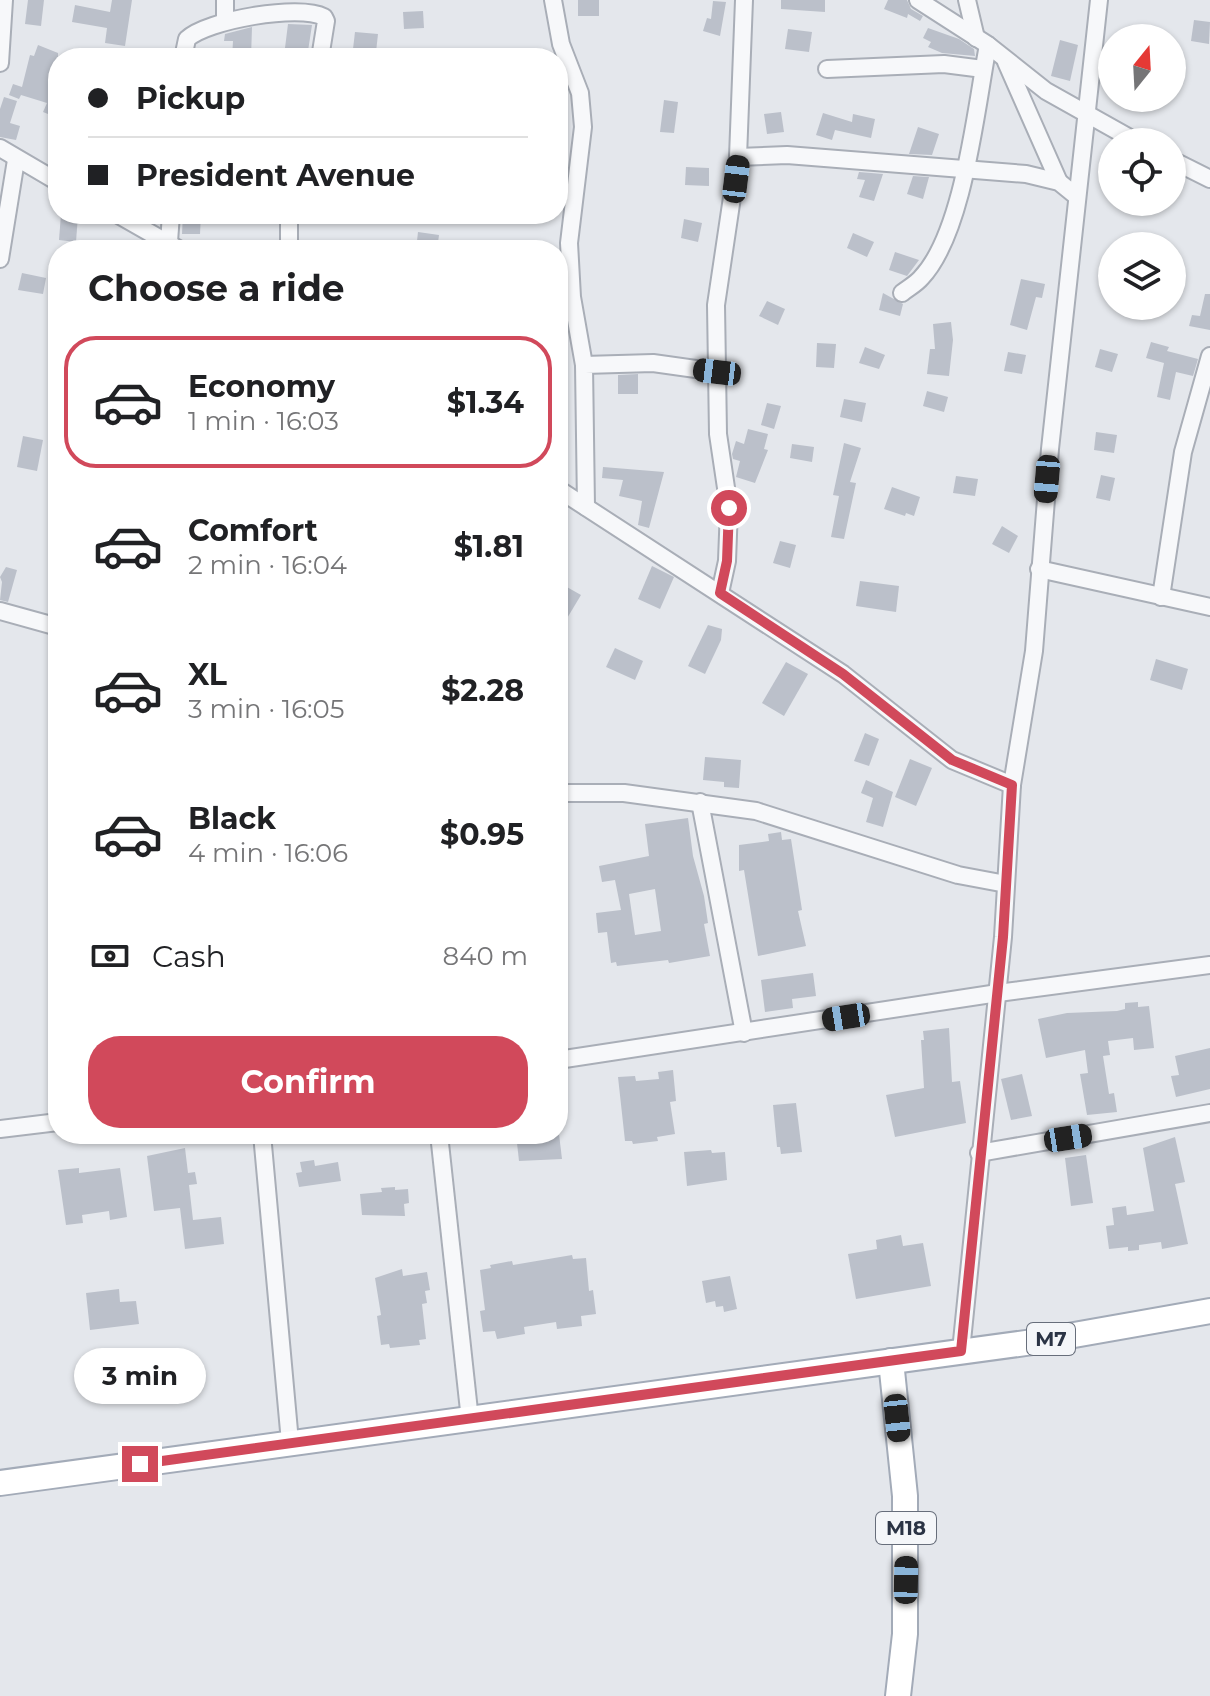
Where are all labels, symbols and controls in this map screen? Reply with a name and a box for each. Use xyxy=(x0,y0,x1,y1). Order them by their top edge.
north arrow xyxy=(1098,24,1186,112)
map controls xyxy=(1098,24,1186,320)
text: Pickup xyxy=(136,80,245,117)
button: locate xyxy=(1098,128,1186,216)
car xyxy=(721,154,751,204)
text: President Avenue xyxy=(136,157,415,194)
button: layers xyxy=(1098,232,1186,320)
text: Choose a ride xyxy=(88,266,345,310)
car xyxy=(692,357,742,387)
icon: car xyxy=(92,366,164,438)
text: Economy xyxy=(188,368,335,405)
text: $1.34 xyxy=(447,384,524,421)
text: 1 min · 16:03 xyxy=(188,405,339,437)
car xyxy=(1033,454,1061,504)
route start xyxy=(711,490,747,526)
icon: car xyxy=(92,510,164,582)
text: Comfort xyxy=(188,512,318,549)
text: $1.81 xyxy=(454,528,524,565)
text: 2 min · 16:04 xyxy=(188,549,347,581)
icon: car xyxy=(92,654,164,726)
text: XL xyxy=(188,656,227,693)
text: $2.28 xyxy=(441,672,524,709)
text: 3 min · 16:05 xyxy=(188,693,344,725)
icon: car xyxy=(92,798,164,870)
text: Black xyxy=(188,800,276,837)
text: $0.95 xyxy=(440,816,524,853)
text: 4 min · 16:06 xyxy=(188,837,348,869)
icon: cash xyxy=(88,934,132,978)
text: Cash xyxy=(152,938,226,975)
text: 840 m xyxy=(443,940,528,972)
car xyxy=(820,1001,872,1033)
button: Confirm xyxy=(88,1036,528,1128)
car xyxy=(1042,1122,1094,1154)
road number: M7 xyxy=(1027,1323,1075,1355)
callout: 3 min xyxy=(74,1348,206,1404)
text: 3 min xyxy=(102,1360,178,1392)
car xyxy=(883,1393,911,1443)
route end xyxy=(122,1446,158,1482)
road number: M18 xyxy=(876,1512,936,1544)
car xyxy=(894,1556,918,1604)

